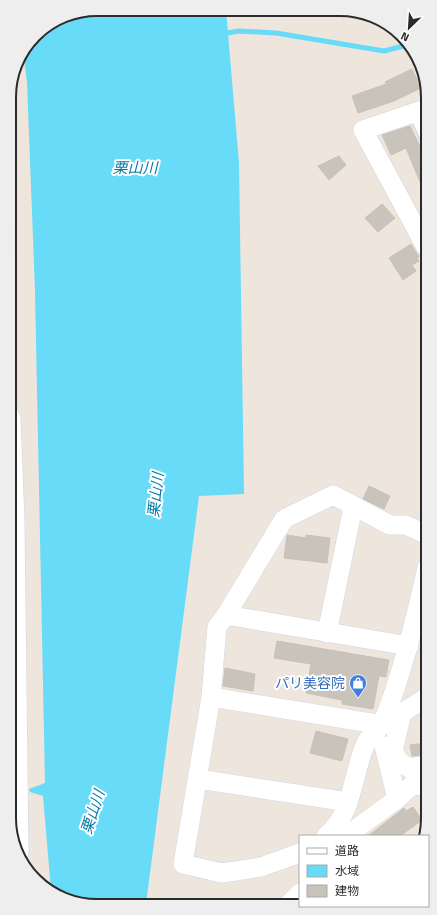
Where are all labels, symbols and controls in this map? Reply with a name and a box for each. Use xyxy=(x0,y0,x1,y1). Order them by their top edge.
north arrow xyxy=(389,8,429,48)
text: N xyxy=(398,28,412,46)
water label: 栗山川 xyxy=(112,156,159,179)
water label: 栗山川 xyxy=(142,469,169,519)
place label: パリ美容院 xyxy=(275,672,345,693)
shop icon: パリ美容院 xyxy=(348,673,368,698)
water label: 栗山川 xyxy=(75,785,111,837)
legend xyxy=(299,835,429,907)
text: 道路 xyxy=(335,841,359,860)
text: 水域 xyxy=(335,861,359,880)
text: 建物 xyxy=(335,881,359,900)

